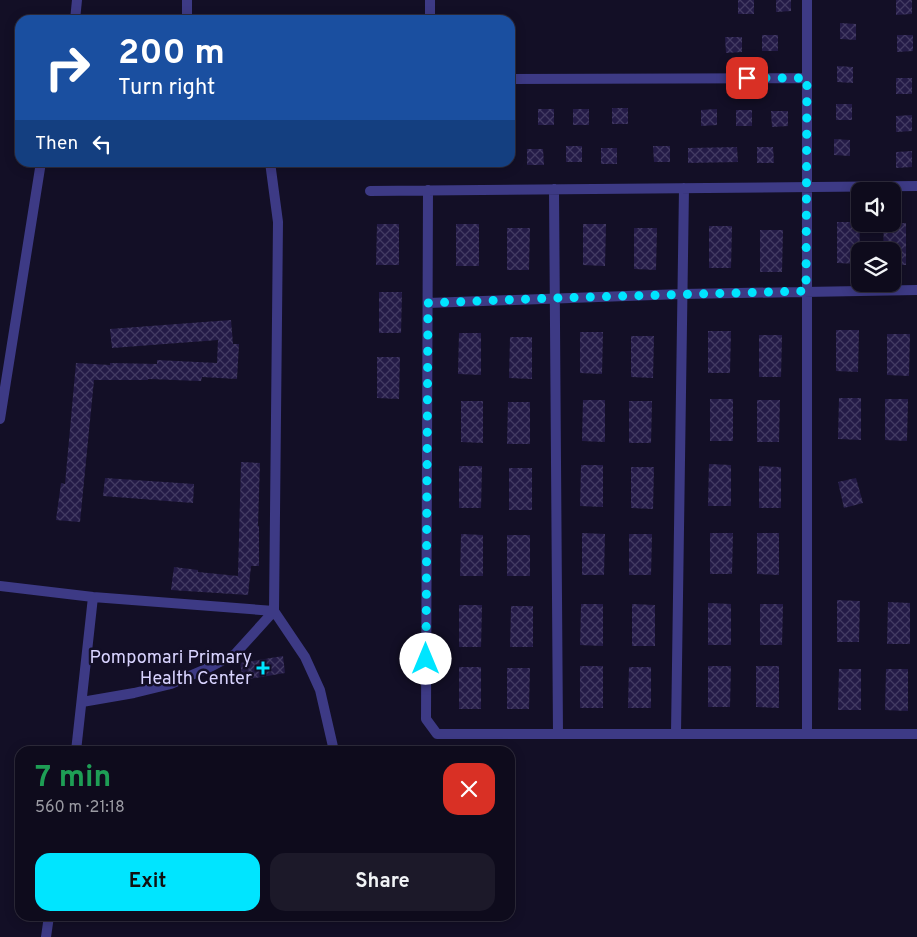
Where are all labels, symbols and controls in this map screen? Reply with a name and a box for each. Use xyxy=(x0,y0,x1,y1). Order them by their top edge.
text: 200 m xyxy=(118,32,225,76)
icon: right xyxy=(35,35,100,100)
pin xyxy=(726,57,768,99)
icon: arrive xyxy=(733,64,761,92)
text: Turn right xyxy=(118,75,215,102)
icon: left xyxy=(88,130,116,158)
text: Then xyxy=(35,132,78,156)
map controls xyxy=(851,182,901,292)
button: sound xyxy=(851,182,901,232)
button: layers xyxy=(851,242,901,292)
position arrow xyxy=(399,632,451,684)
place label: Pompomari Primary Health Center xyxy=(89,647,252,691)
marker: Pompomari Primary Health Center xyxy=(256,661,270,675)
text: 7 min xyxy=(35,760,111,797)
button: close xyxy=(443,763,495,815)
text: 560 m · 21:18 xyxy=(35,798,125,818)
button: Exit xyxy=(35,853,260,911)
button: Share xyxy=(270,853,495,911)

